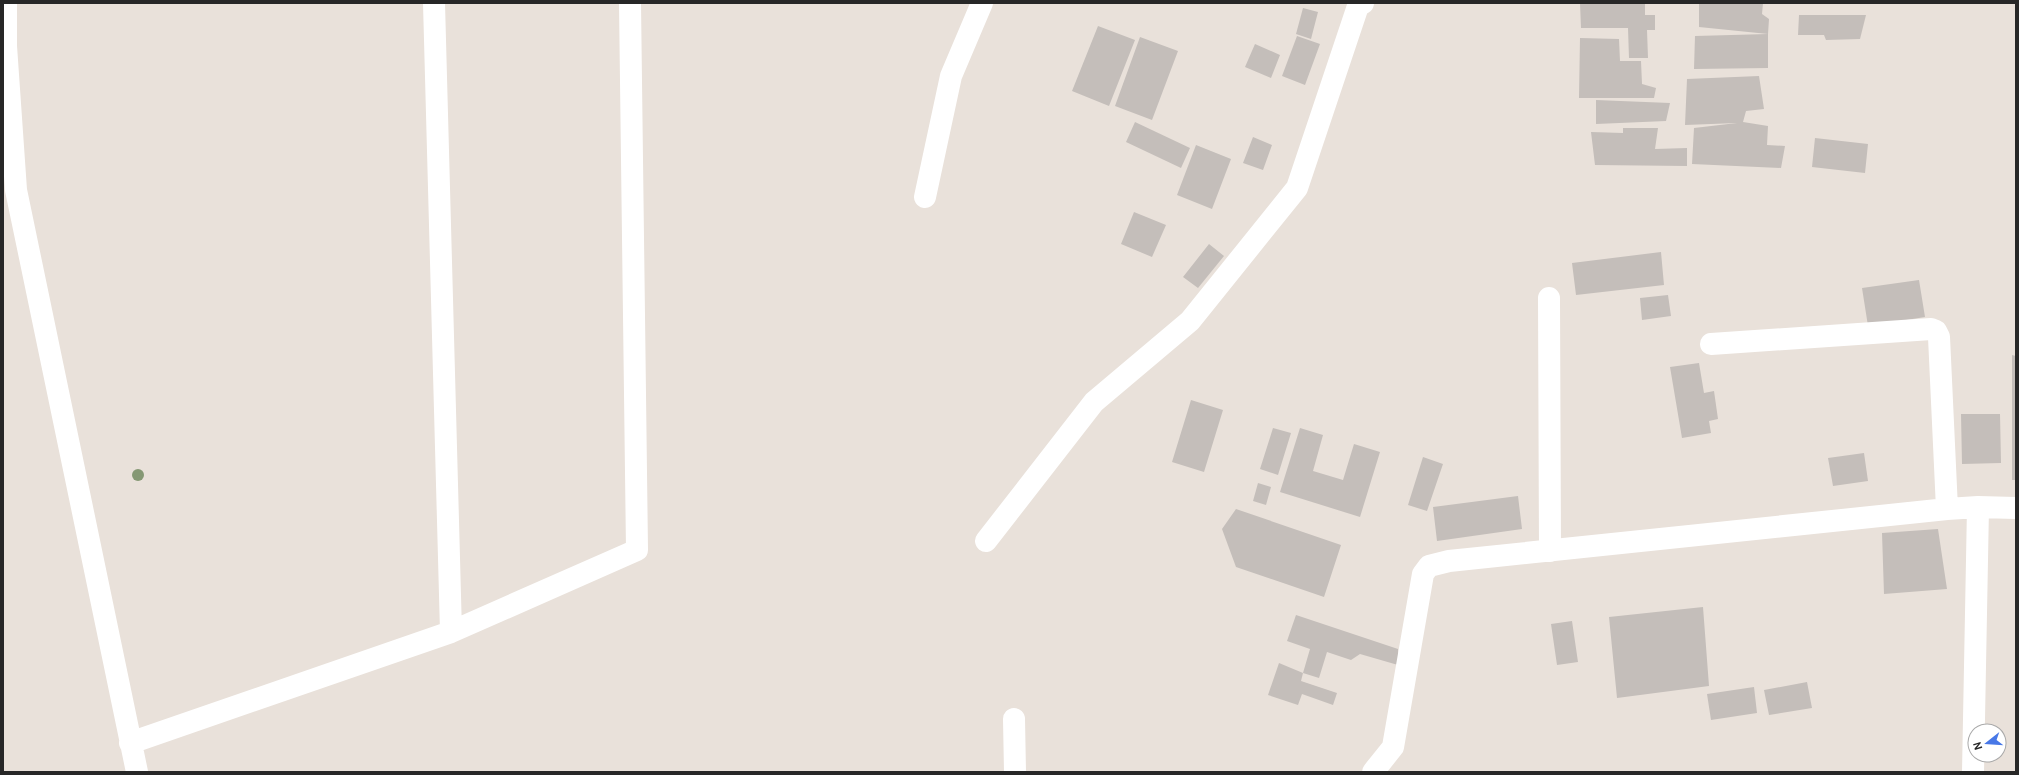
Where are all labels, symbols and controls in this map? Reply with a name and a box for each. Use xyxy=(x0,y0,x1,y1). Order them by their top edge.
north arrow xyxy=(1967,723,2007,763)
text: N xyxy=(1970,740,1985,752)

